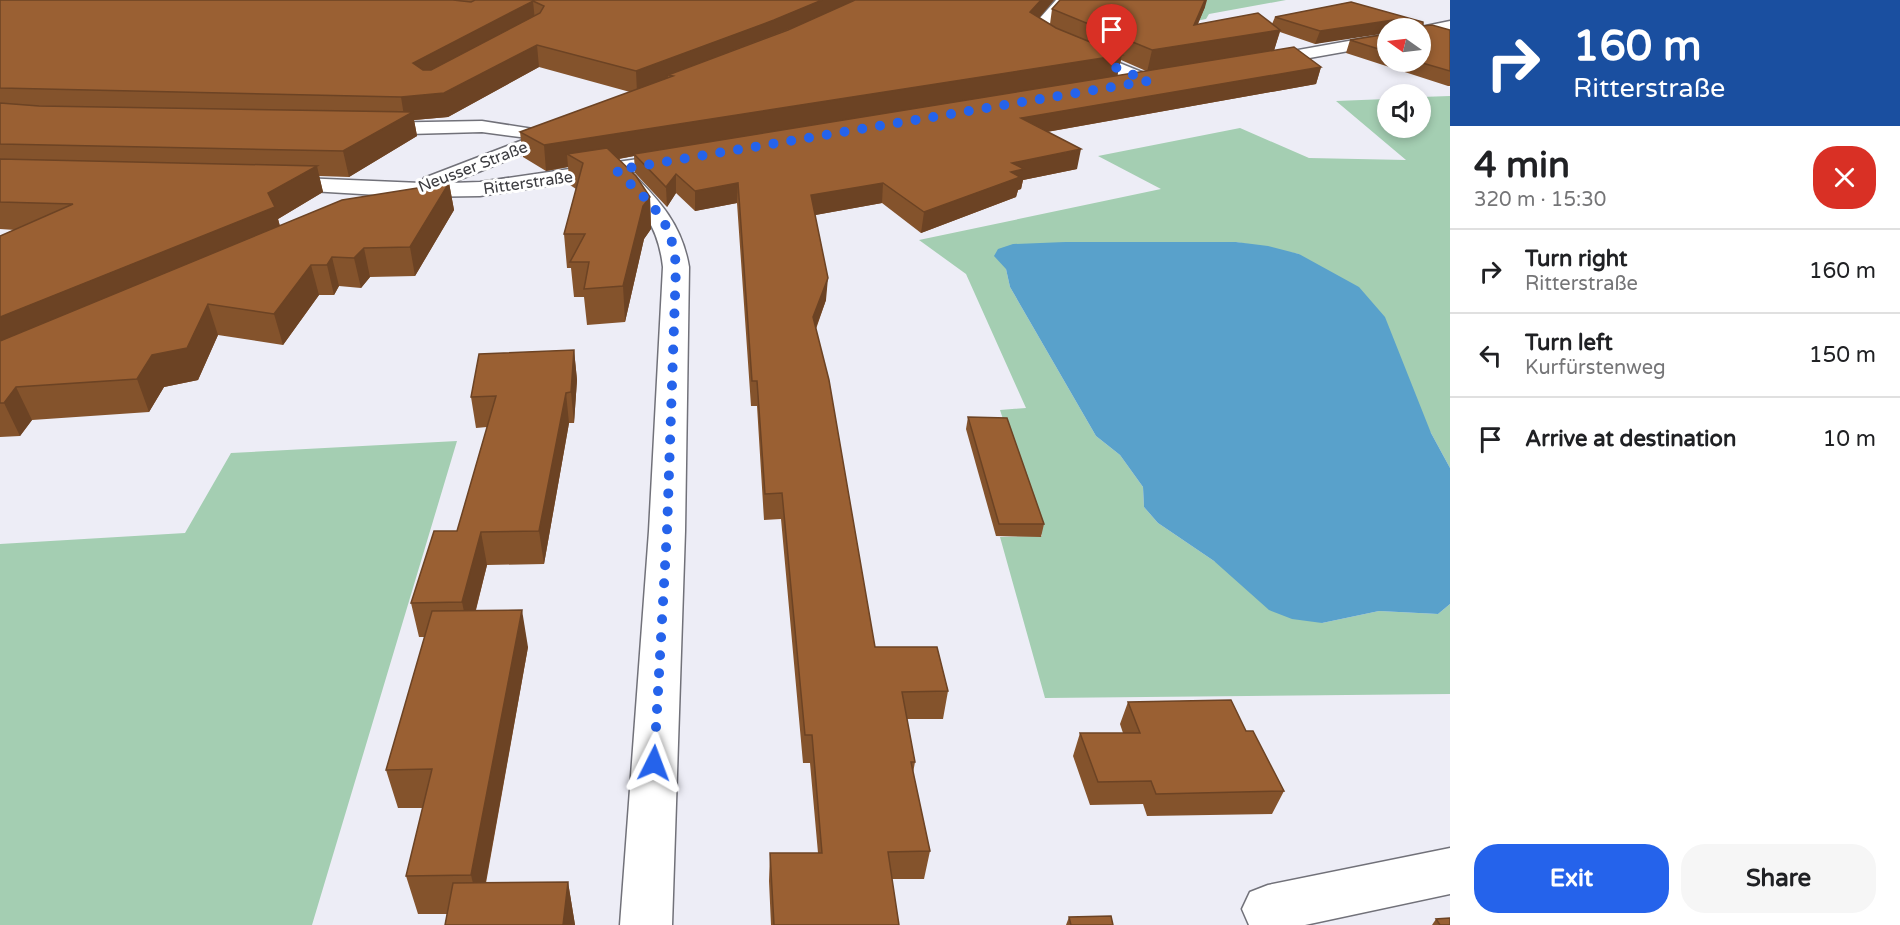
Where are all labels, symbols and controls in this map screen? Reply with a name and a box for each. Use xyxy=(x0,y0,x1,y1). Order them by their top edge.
pin xyxy=(1086,4,1137,66)
icon: arrive xyxy=(1095,13,1128,46)
north arrow xyxy=(1377,18,1431,72)
map controls xyxy=(1377,18,1431,138)
text: 160 m xyxy=(1573,21,1702,72)
icon: right xyxy=(1474,24,1552,102)
text: Ritterstraße xyxy=(1573,72,1725,105)
button: sound xyxy=(1377,84,1431,138)
street label: Neusser Straße xyxy=(415,137,531,197)
text: 4 min xyxy=(1474,144,1570,187)
button: close xyxy=(1813,146,1876,209)
street label: Ritterstraße xyxy=(482,167,574,199)
text: 320 m · 15:30 xyxy=(1474,188,1606,212)
text: Turn right xyxy=(1525,246,1627,272)
icon: right xyxy=(1474,255,1507,288)
text: 160 m xyxy=(1809,258,1876,284)
text: Ritterstraße xyxy=(1525,272,1638,296)
text: Turn left xyxy=(1525,330,1613,356)
icon: left xyxy=(1474,339,1507,372)
text: 150 m xyxy=(1809,342,1876,368)
text: Kurfürstenweg xyxy=(1525,356,1666,380)
icon: arrive xyxy=(1474,423,1507,456)
text: Arrive at destination xyxy=(1525,426,1736,452)
text: 10 m xyxy=(1822,426,1876,452)
position arrow xyxy=(622,731,686,795)
button: Exit xyxy=(1474,844,1669,913)
button: Share xyxy=(1681,844,1876,913)

